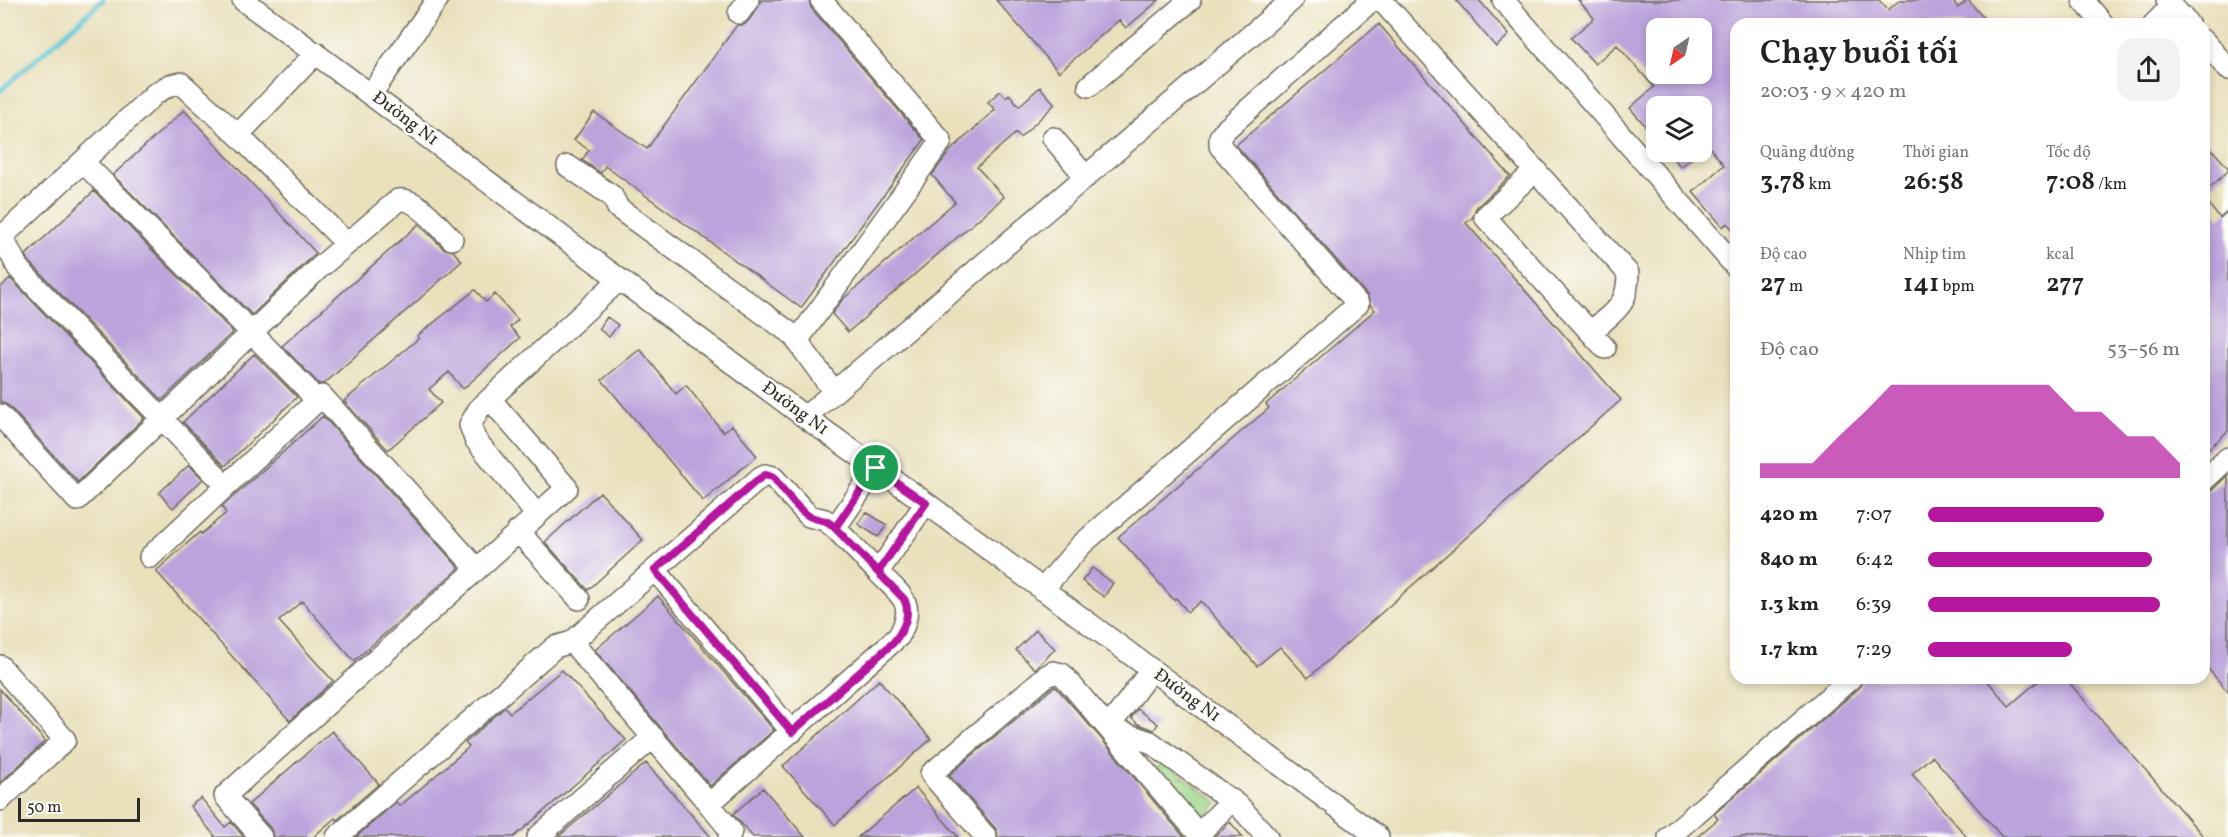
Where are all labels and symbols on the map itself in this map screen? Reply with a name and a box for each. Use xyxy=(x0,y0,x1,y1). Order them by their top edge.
north arrow xyxy=(1646,18,1712,84)
street label: Đường N1 xyxy=(366,86,444,152)
street label: Đường N1 xyxy=(756,376,834,442)
pin xyxy=(850,442,901,493)
street label: Đường N1 xyxy=(1148,663,1226,729)
scale bar xyxy=(18,795,140,822)

